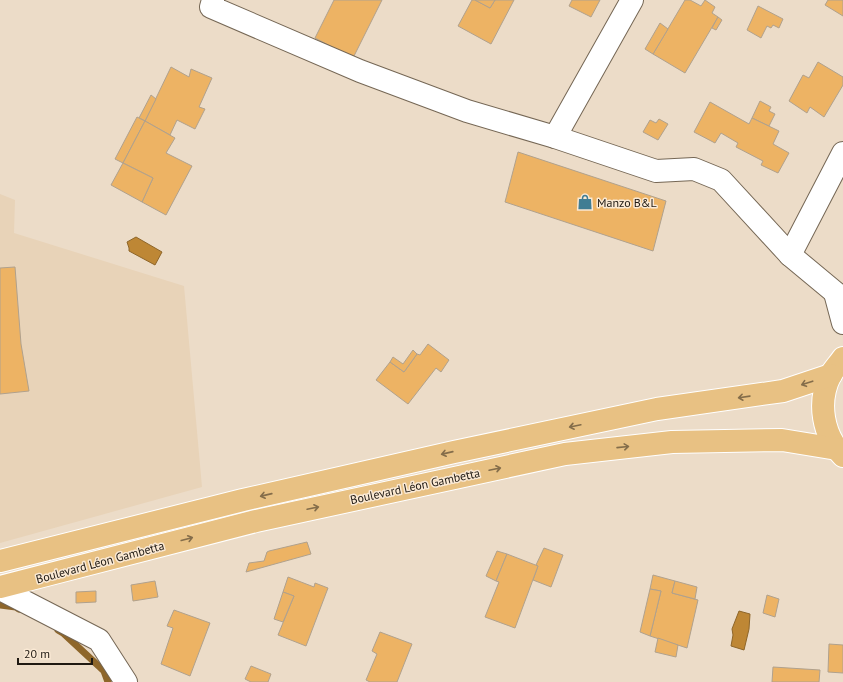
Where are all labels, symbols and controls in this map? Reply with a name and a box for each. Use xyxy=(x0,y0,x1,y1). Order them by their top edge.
shop icon: Manzo B&L xyxy=(576,193,594,211)
place label: Manzo B&L xyxy=(597,195,657,210)
one-way arrow xyxy=(800,380,813,387)
one-way arrow xyxy=(738,393,751,401)
one-way arrow xyxy=(569,423,582,431)
one-way arrow xyxy=(616,444,629,451)
one-way arrow xyxy=(441,450,454,458)
one-way arrow xyxy=(488,464,501,472)
street label: Boulevard Léon Gambetta xyxy=(349,465,481,507)
one-way arrow xyxy=(260,491,273,499)
one-way arrow xyxy=(306,504,319,512)
one-way arrow xyxy=(180,535,193,542)
street label: Boulevard Léon Gambetta xyxy=(34,538,166,586)
scale bar xyxy=(18,640,92,666)
text: 20 m xyxy=(24,646,50,661)

